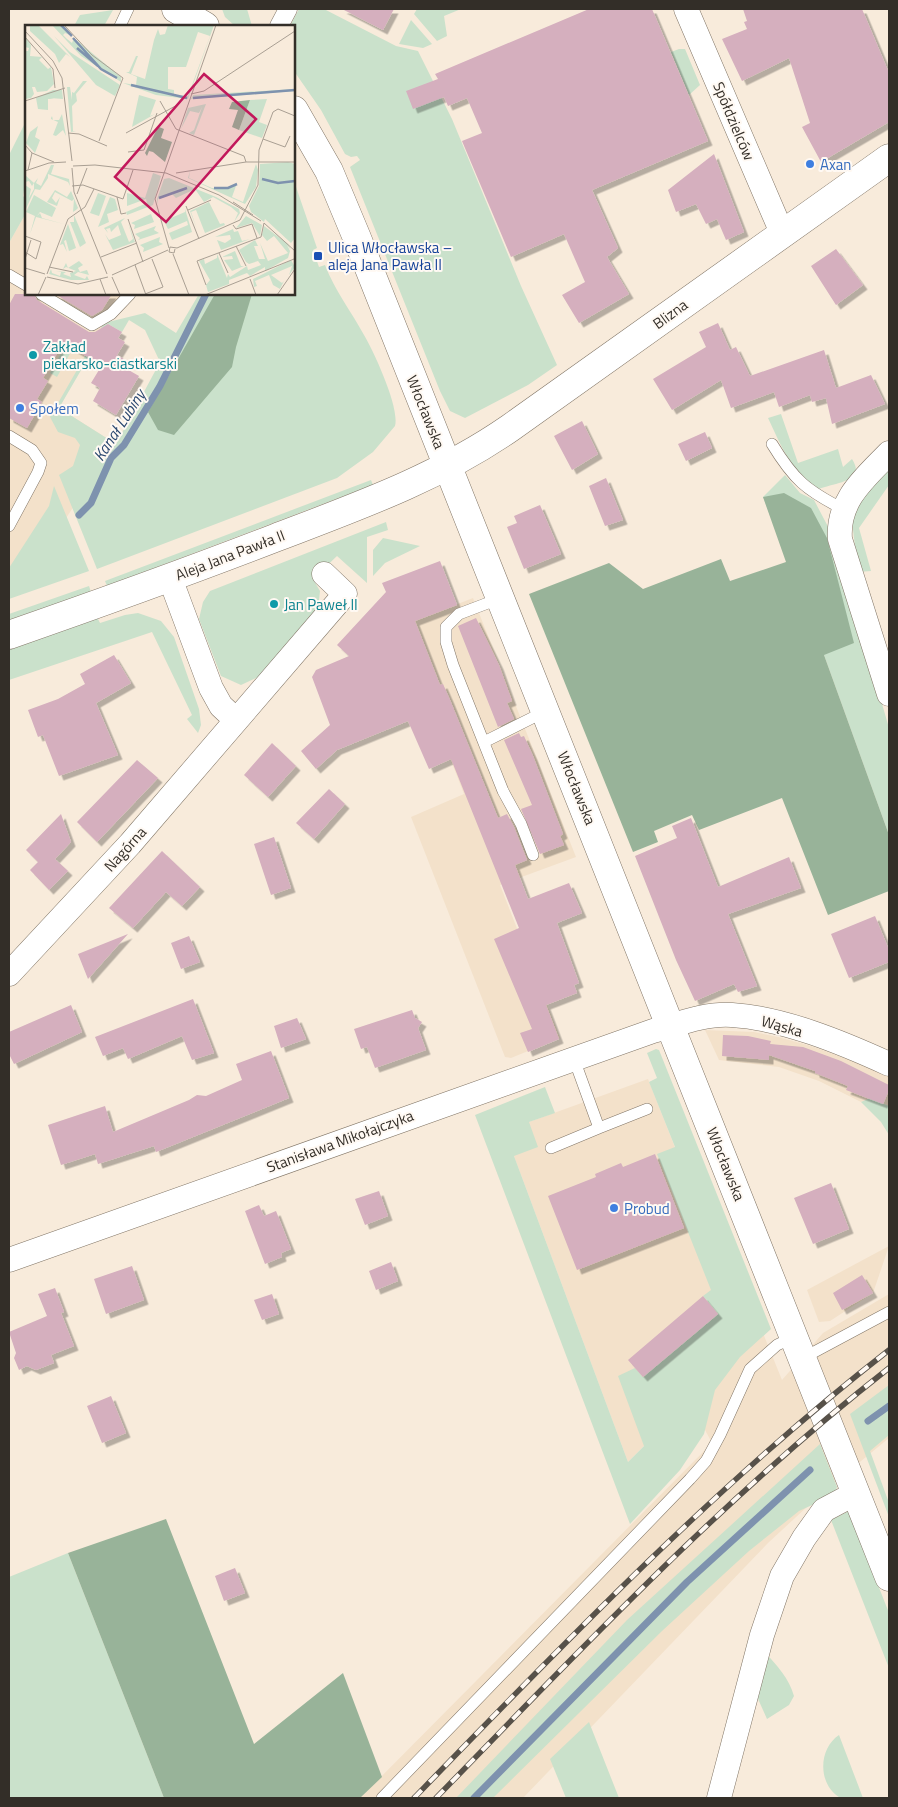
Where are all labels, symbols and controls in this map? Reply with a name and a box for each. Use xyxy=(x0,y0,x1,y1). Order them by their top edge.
inset map xyxy=(25,25,295,295)
street label: Spółdzielców xyxy=(707,78,761,164)
place label: Axan xyxy=(820,153,851,176)
marker: Axan xyxy=(804,158,816,170)
place label: Ulica Włocławska – aleja Jana Pawła II xyxy=(328,236,452,276)
marker: Ulica Włocławska – aleja Jana Pawła II xyxy=(312,250,324,262)
street label: Blizna xyxy=(648,293,693,335)
place label: Zakład piekarsko-ciastkarski xyxy=(43,335,177,375)
marker: Zakład piekarsko-ciastkarski xyxy=(27,349,39,361)
street label: Włocławska xyxy=(401,372,451,453)
water label: Kanał Lubiny xyxy=(87,383,152,465)
place label: Społem xyxy=(30,397,79,420)
marker: Społem xyxy=(14,402,26,414)
street label: Aleja Jana Pawła II xyxy=(172,524,288,586)
place label: Jan Paweł II xyxy=(284,593,358,616)
marker: Jan Paweł II xyxy=(268,598,280,610)
street label: Włocławska xyxy=(552,748,602,829)
street label: Nagórna xyxy=(98,821,152,877)
street label: Wąska xyxy=(759,1009,806,1043)
street label: Stanisława Mikołajczyka xyxy=(263,1104,417,1178)
street label: Włocławska xyxy=(701,1124,751,1205)
place label: Probud xyxy=(624,1197,670,1220)
marker: Probud xyxy=(608,1202,620,1214)

